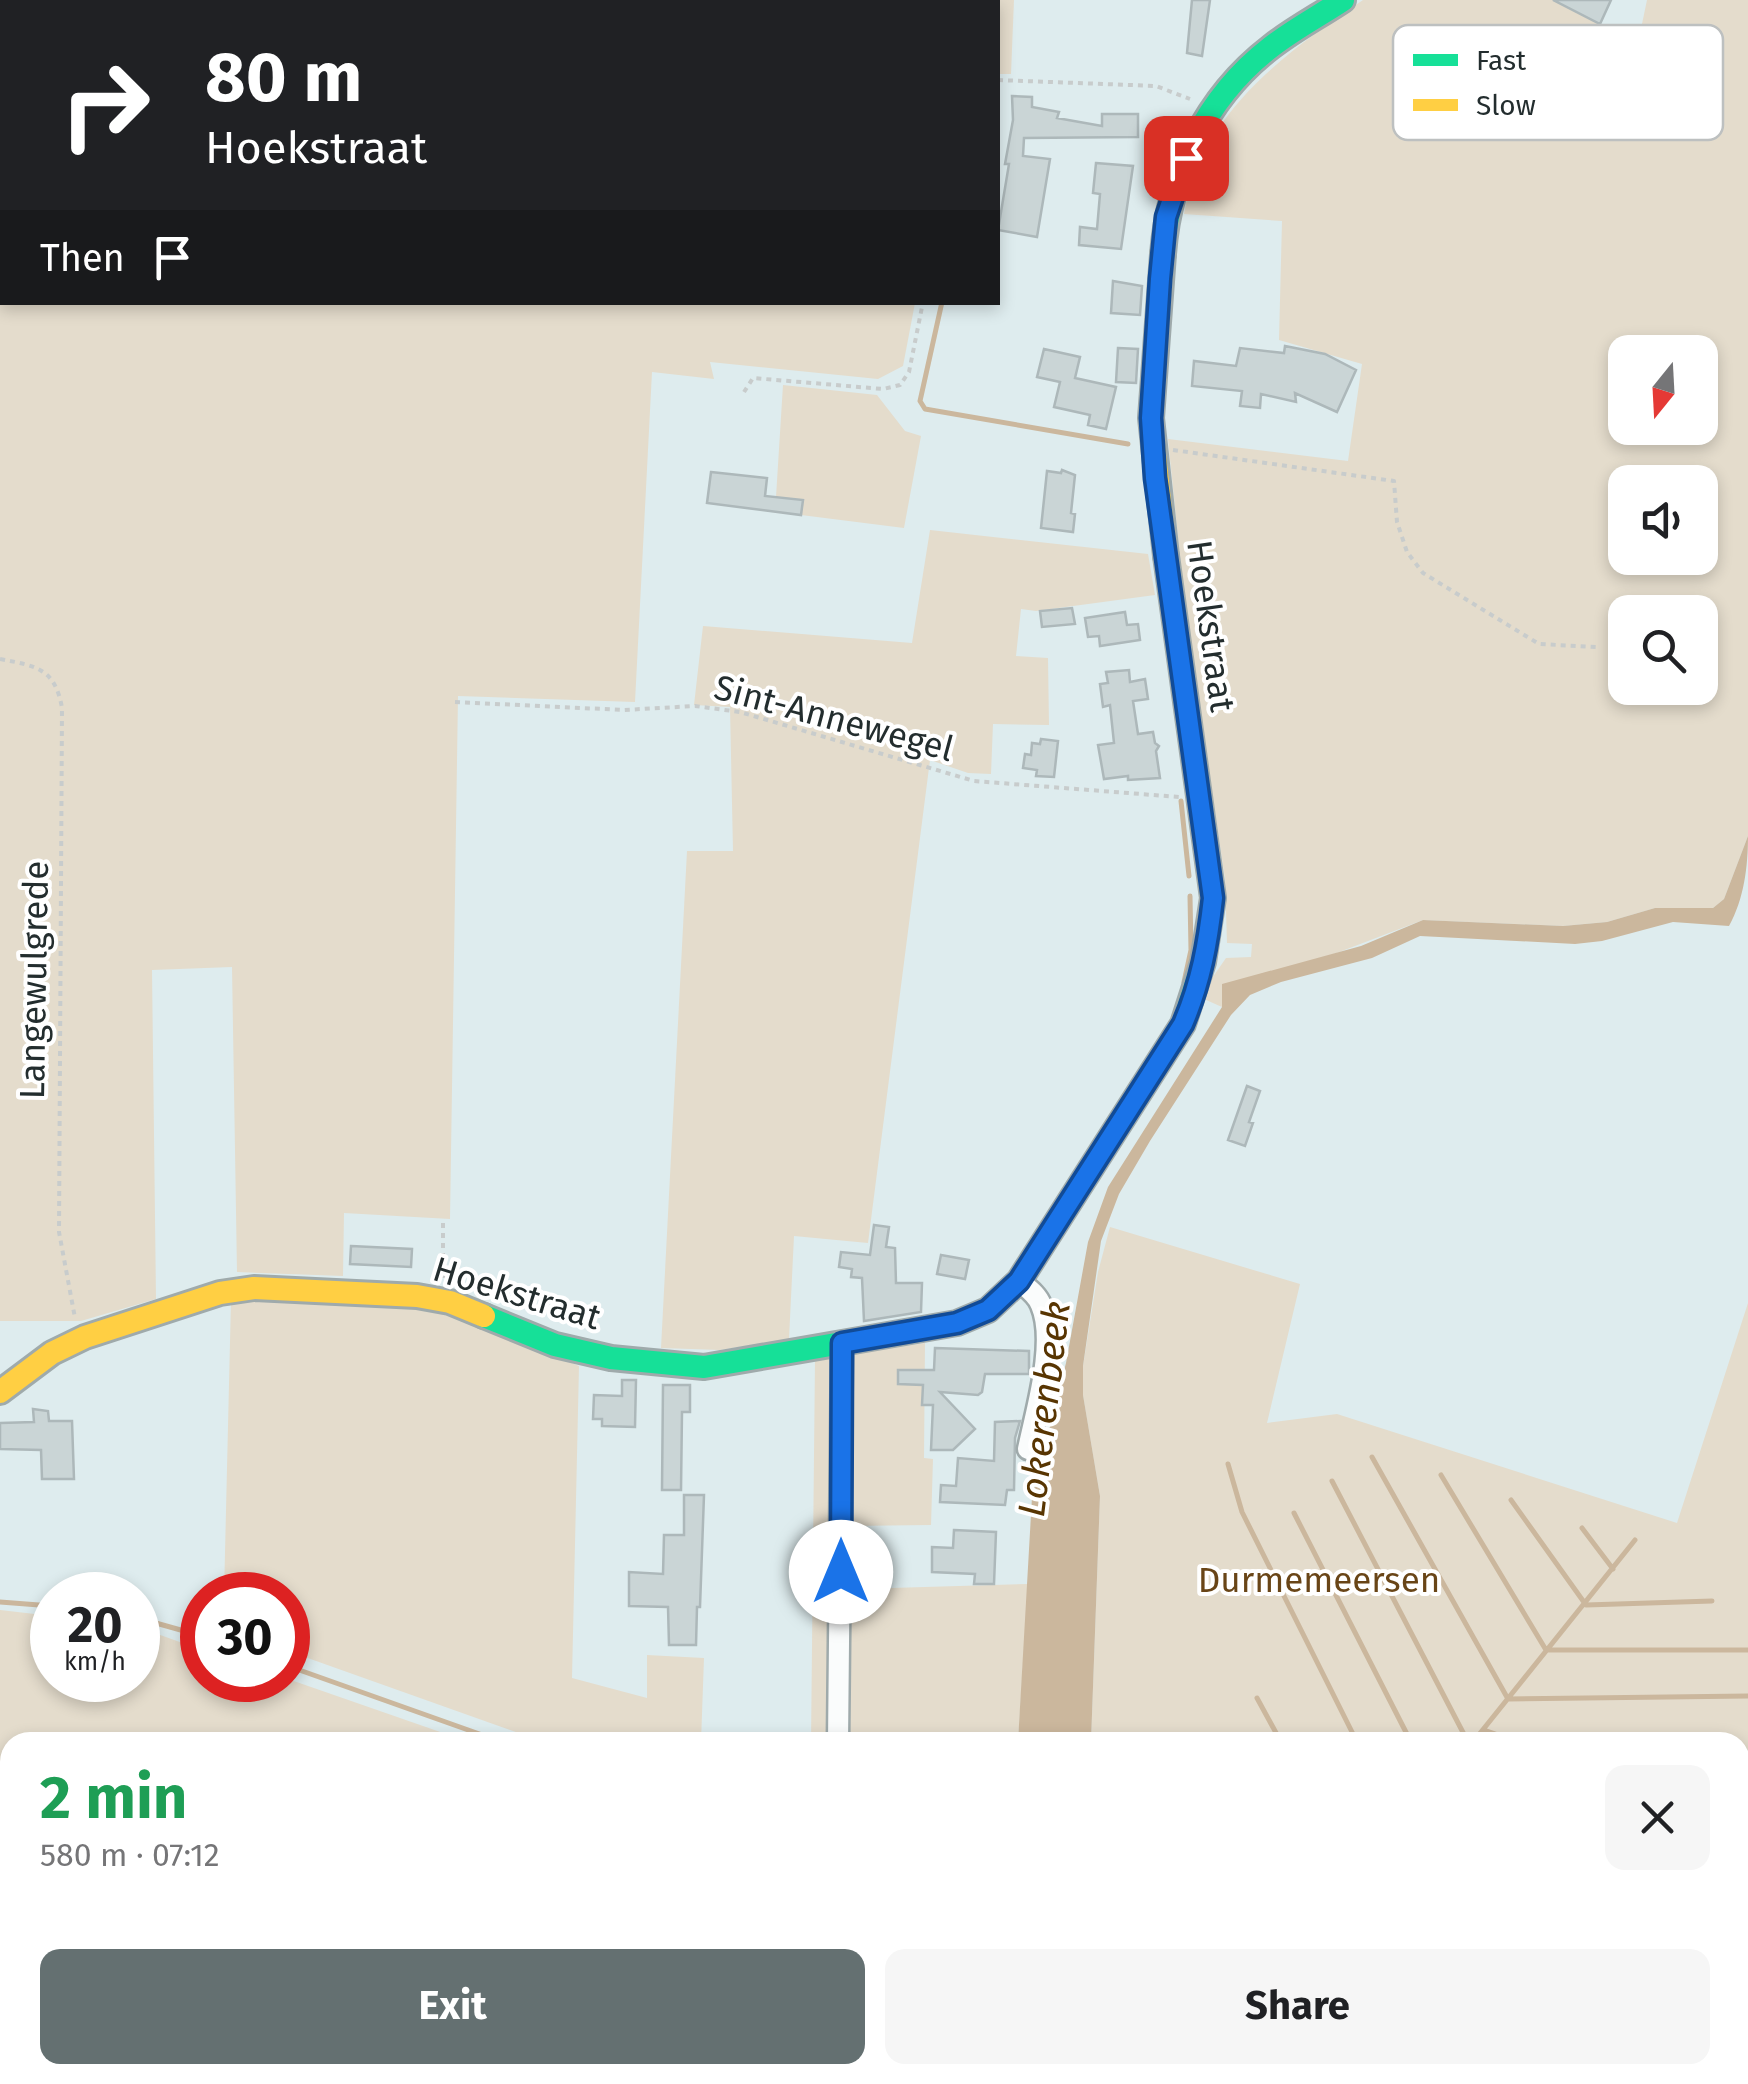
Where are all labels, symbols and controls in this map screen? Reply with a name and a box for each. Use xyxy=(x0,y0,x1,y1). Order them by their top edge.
legend xyxy=(1393,25,1723,140)
text: 80 m xyxy=(205,36,362,120)
icon: right xyxy=(40,40,170,170)
text: Fast xyxy=(1476,44,1527,77)
text: Slow xyxy=(1476,89,1536,122)
pin xyxy=(1144,116,1229,201)
text: Hoekstraat xyxy=(205,121,427,175)
icon: arrive xyxy=(1159,131,1214,186)
icon: arrive xyxy=(145,230,200,285)
text: Then xyxy=(40,235,125,281)
north arrow xyxy=(1608,335,1718,445)
map controls xyxy=(1608,335,1718,705)
button: sound xyxy=(1608,465,1718,575)
street label: Hoekstraat xyxy=(1178,537,1244,715)
button: search xyxy=(1608,595,1718,705)
street label: Sint-Annewegel xyxy=(710,666,958,770)
street label: Langewulgrede xyxy=(11,860,57,1100)
street label: Hoekstraat xyxy=(428,1248,606,1338)
water label: Lokerenbeek xyxy=(1008,1299,1080,1519)
position arrow xyxy=(789,1520,893,1624)
park label: Durmemeersen xyxy=(1198,1559,1440,1601)
speed limit sign: 30 xyxy=(180,1572,310,1702)
text: 20 xyxy=(67,1595,123,1655)
text: km/h xyxy=(64,1647,126,1677)
text: 2 min xyxy=(40,1762,187,1834)
button: close xyxy=(1605,1765,1710,1870)
text: 580 m · 07:12 xyxy=(40,1836,220,1874)
button: Exit xyxy=(40,1949,865,2064)
button: Share xyxy=(885,1949,1710,2064)

